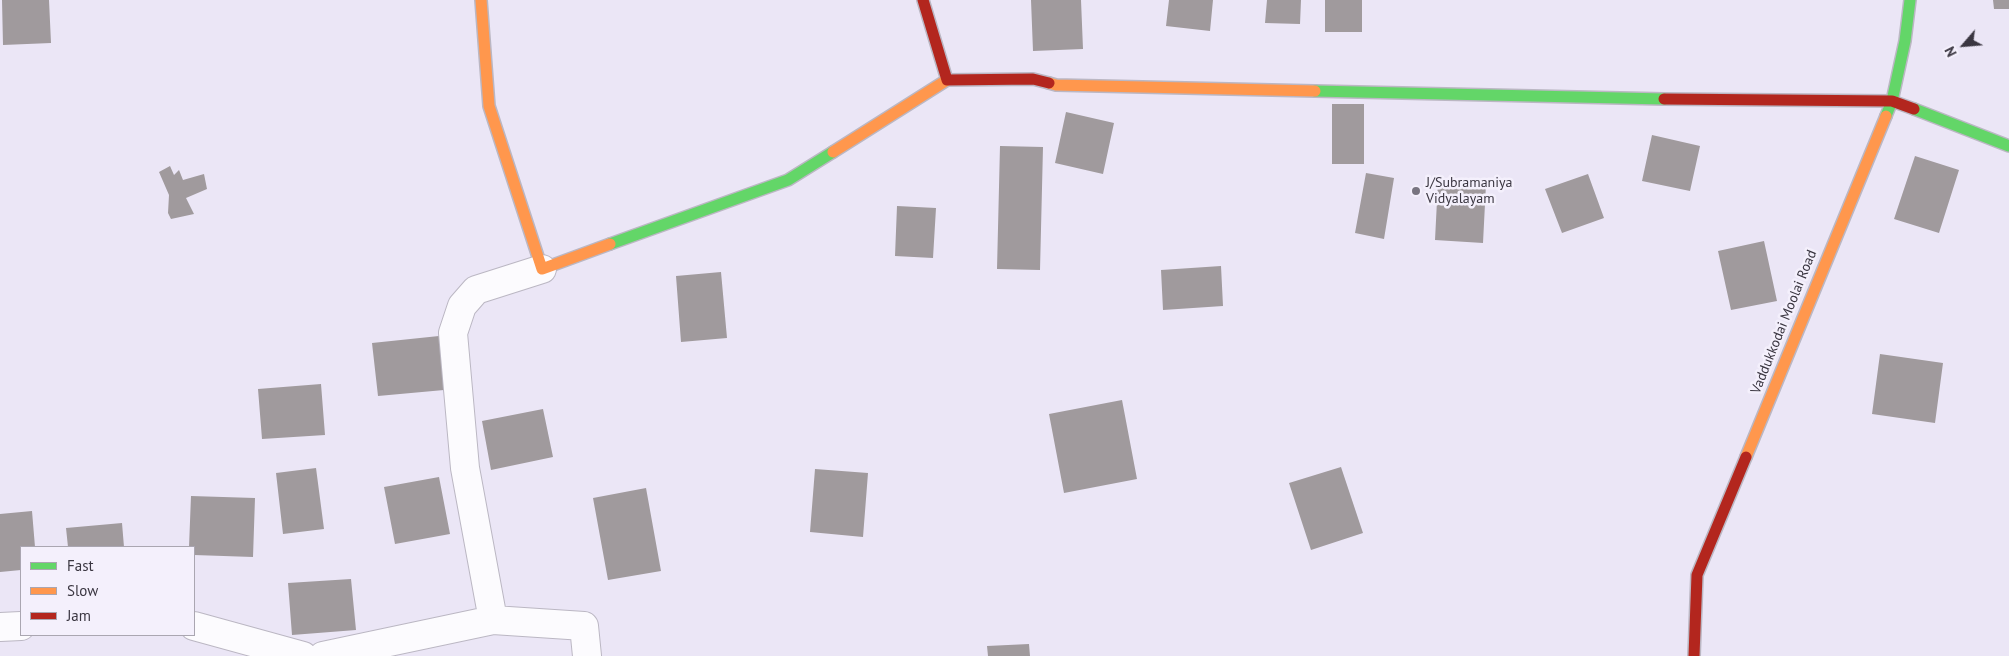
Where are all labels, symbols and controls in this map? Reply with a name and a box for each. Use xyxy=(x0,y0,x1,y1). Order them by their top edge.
north arrow xyxy=(1939,20,1989,70)
text: N xyxy=(1941,44,1961,60)
place label: J/Subramaniya Vidyalayam xyxy=(1426,175,1512,208)
marker: J/Subramaniya Vidyalayam xyxy=(1410,185,1422,197)
street label: Vaddukkodai Moolai Road xyxy=(1747,248,1821,396)
legend xyxy=(20,546,195,636)
text: Fast xyxy=(67,556,94,575)
text: Slow xyxy=(67,581,98,600)
text: Jam xyxy=(67,606,91,625)

